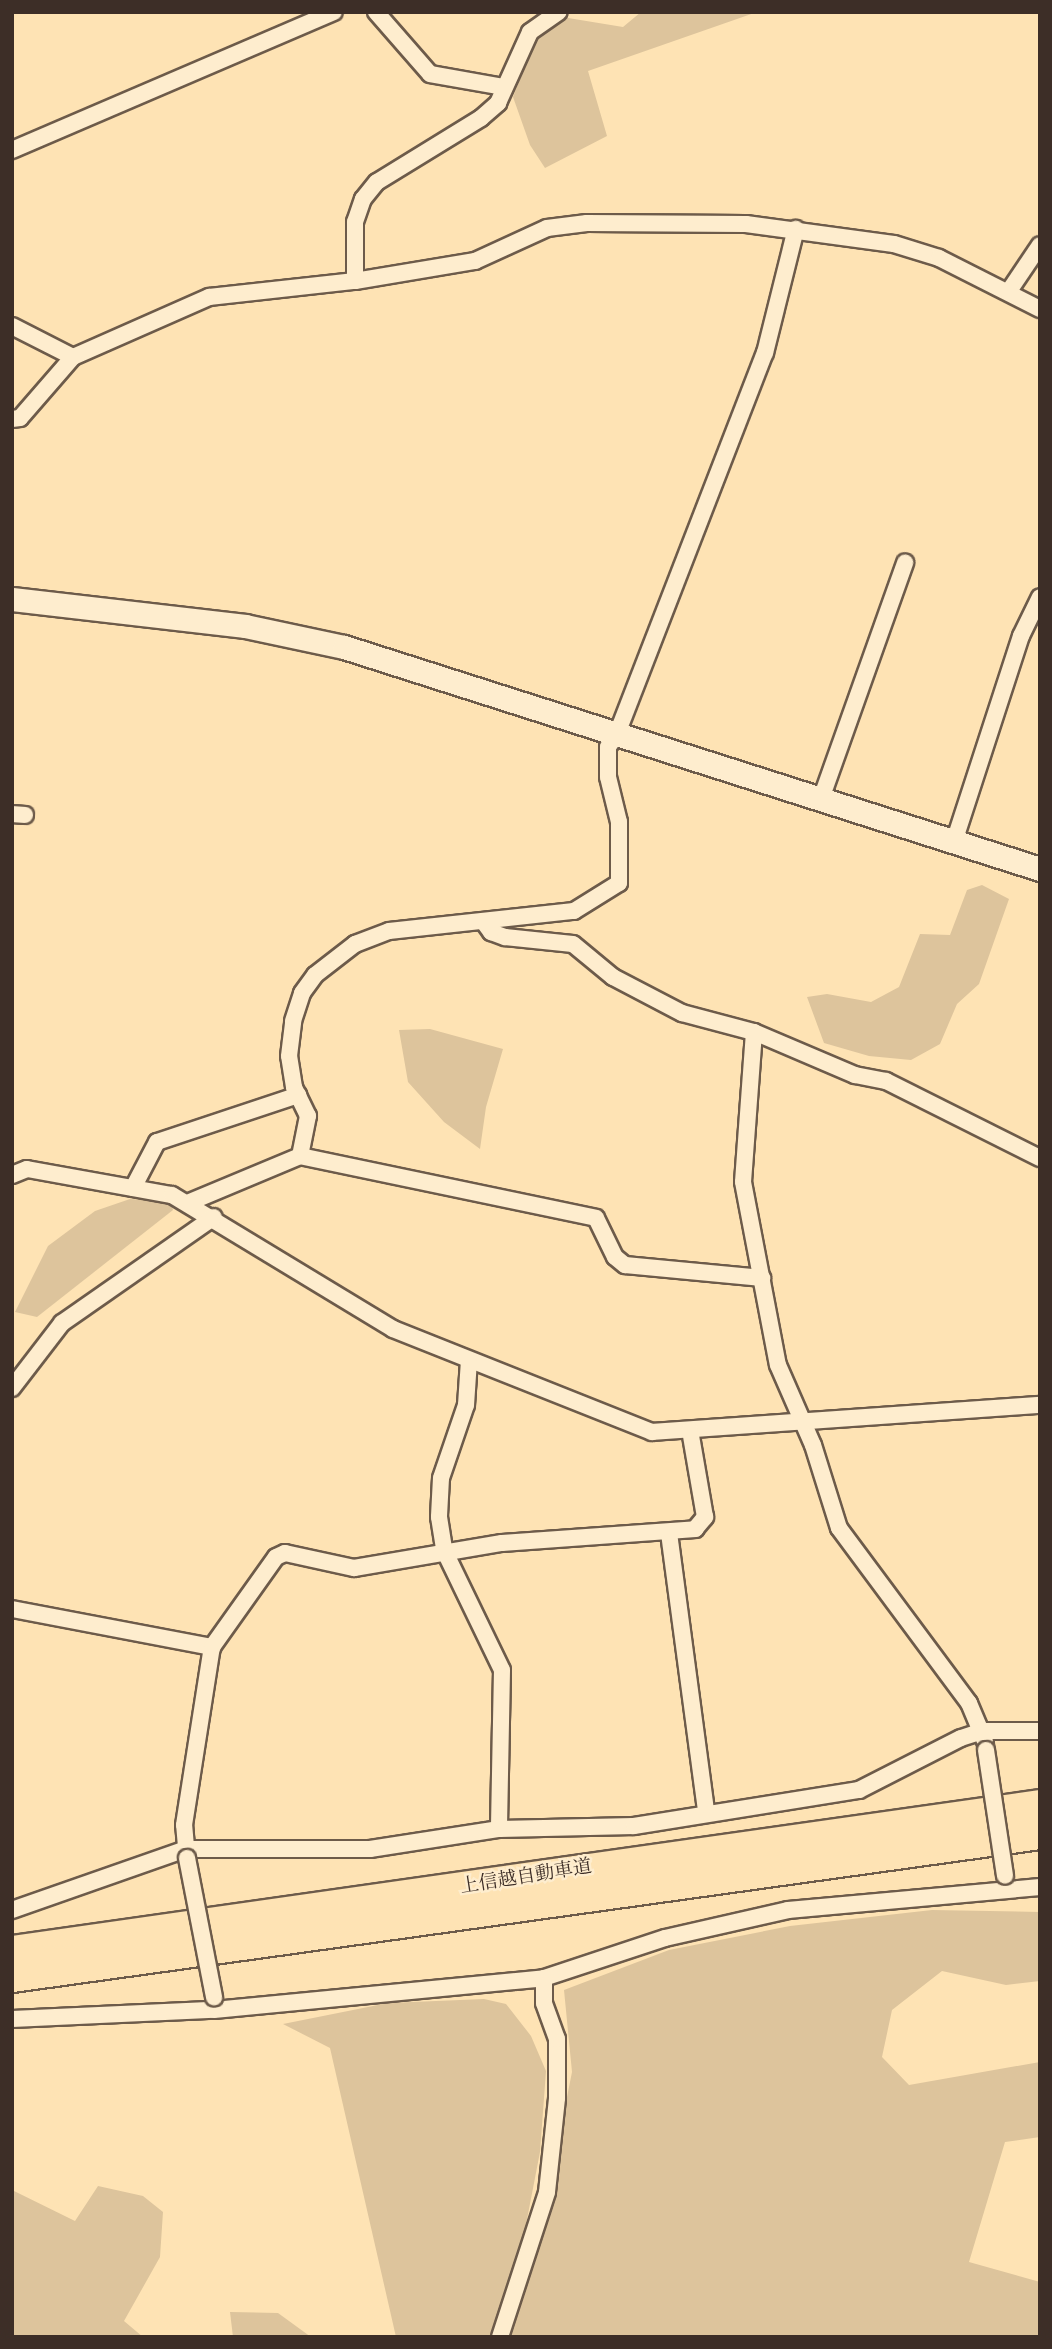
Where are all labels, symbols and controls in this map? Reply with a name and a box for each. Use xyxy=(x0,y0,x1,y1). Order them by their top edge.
street label: 上信越自動車道 xyxy=(459,1855,593,1899)

